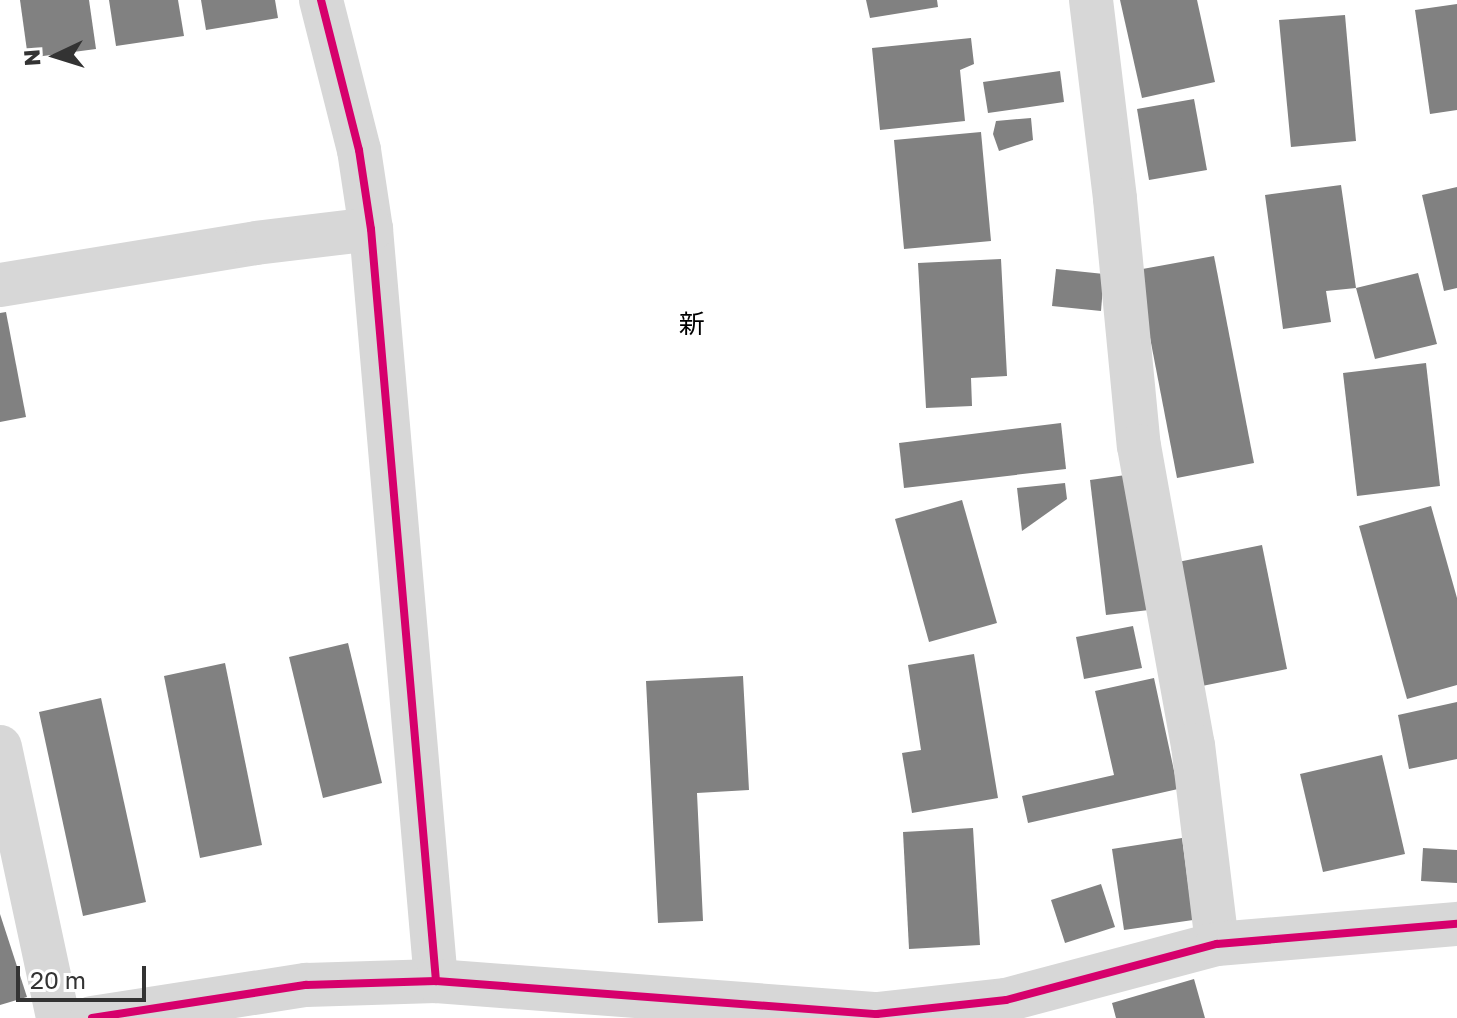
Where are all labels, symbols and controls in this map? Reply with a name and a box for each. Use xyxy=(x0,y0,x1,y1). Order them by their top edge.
north arrow xyxy=(16,16,96,96)
text: N xyxy=(18,48,46,67)
district label: 新 xyxy=(679,308,705,340)
scale bar xyxy=(20,950,150,1000)
text: 20 m xyxy=(30,965,86,994)

